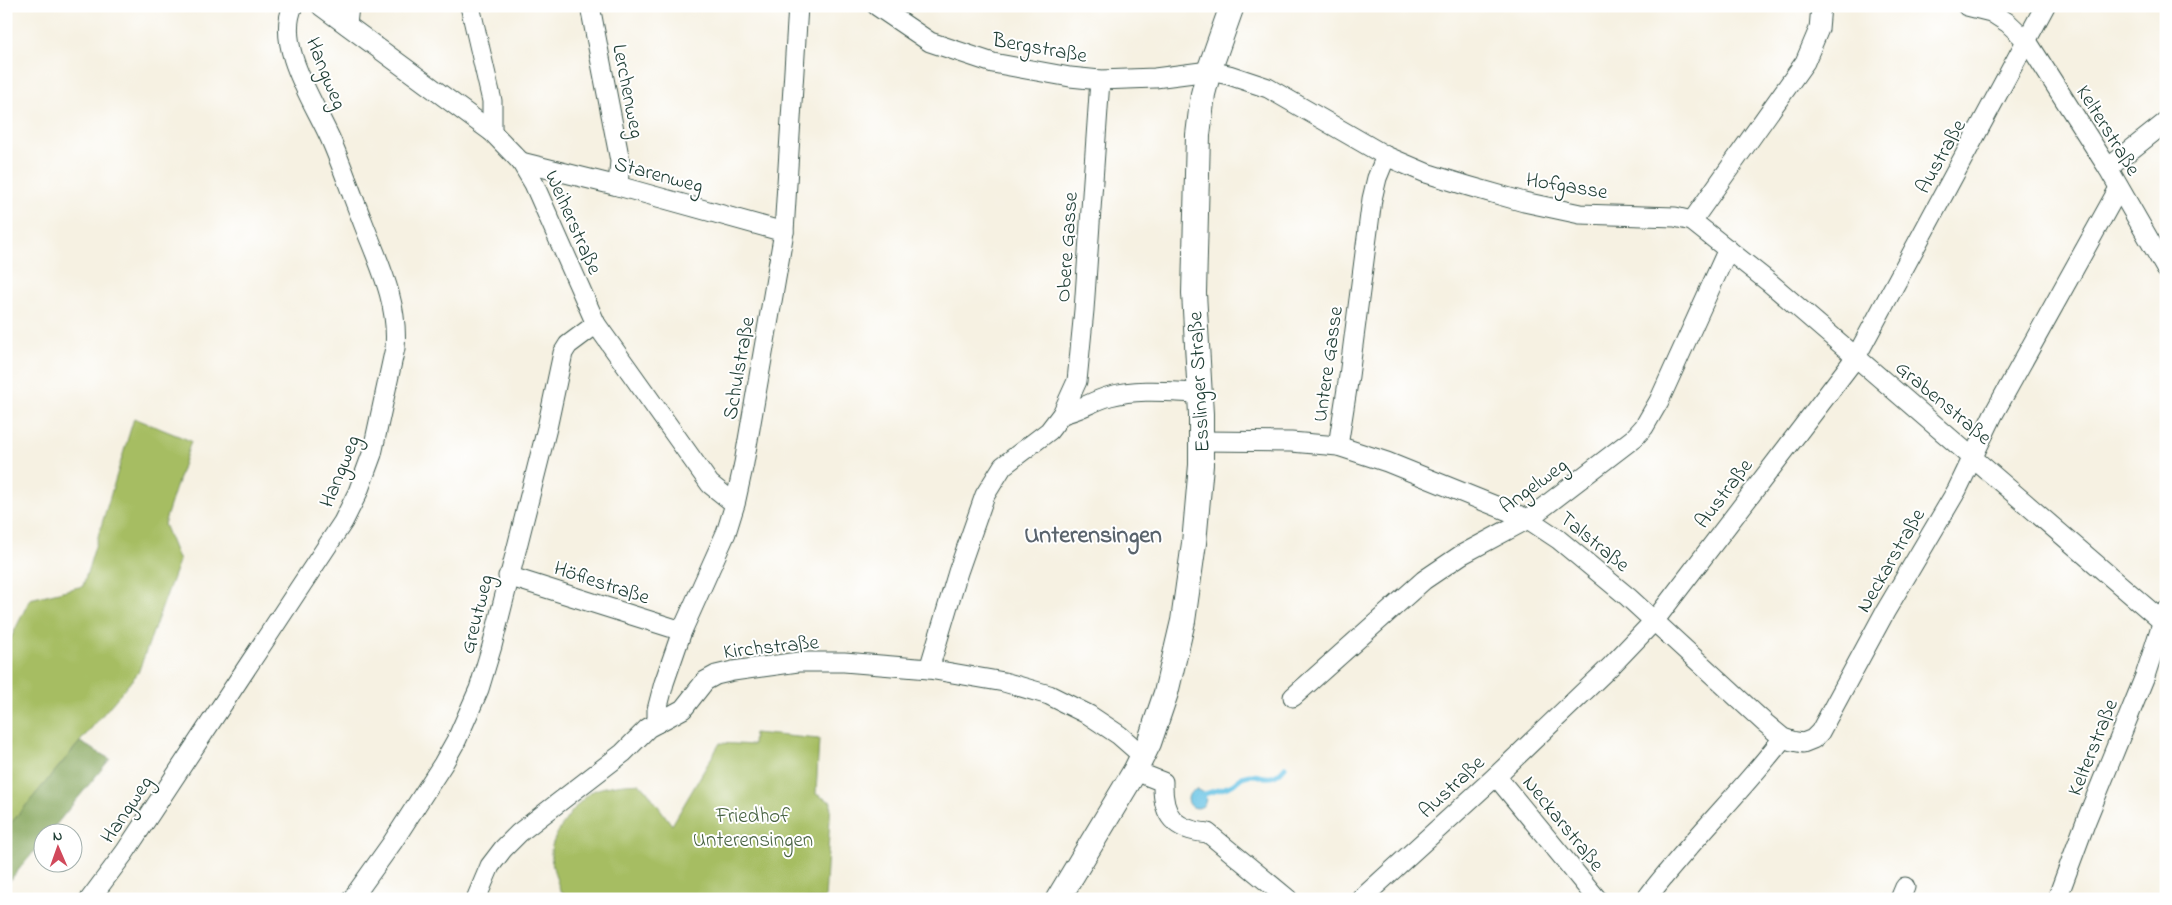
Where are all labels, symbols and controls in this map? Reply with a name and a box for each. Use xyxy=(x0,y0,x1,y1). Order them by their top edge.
street label: Bergstraße xyxy=(989,26,1090,74)
street label: Hangweg xyxy=(295,33,353,115)
street label: Lerchenweg xyxy=(601,42,651,141)
street label: Kelterstraße xyxy=(2068,80,2147,183)
street label: Austraße xyxy=(1909,114,1975,200)
street label: Starenweg xyxy=(610,150,706,204)
street label: Weiherstraße xyxy=(536,166,609,280)
street label: Hofgasse xyxy=(1523,166,1610,210)
street label: Obere Gasse xyxy=(1049,190,1087,303)
street label: Untere Gasse xyxy=(1306,304,1352,424)
street label: Esslinger Straße xyxy=(1181,310,1221,453)
street label: Schulstraße xyxy=(716,314,764,422)
street label: Grabenstraße xyxy=(1888,354,1998,453)
street label: Hangweg xyxy=(313,431,371,513)
street label: Angelweg xyxy=(1494,451,1576,523)
street label: Austraße xyxy=(1688,452,1761,536)
street label: Neckarstraße xyxy=(1850,503,1934,619)
street label: Talstraße xyxy=(1552,505,1636,581)
district label: Unterensingen xyxy=(1024,519,1162,555)
street label: Höflestraße xyxy=(550,554,654,614)
street label: Greutweg xyxy=(454,572,504,658)
street label: Kirchstraße xyxy=(722,628,821,668)
street label: Kelterstraße xyxy=(2061,694,2127,801)
street label: Austraße xyxy=(1413,749,1493,826)
street label: Hangweg xyxy=(94,770,163,851)
street label: Neckarstraße xyxy=(1514,770,1611,879)
park label: Friedhof Unterensingen xyxy=(693,802,813,858)
north arrow xyxy=(32,822,82,872)
text: N xyxy=(53,826,63,847)

